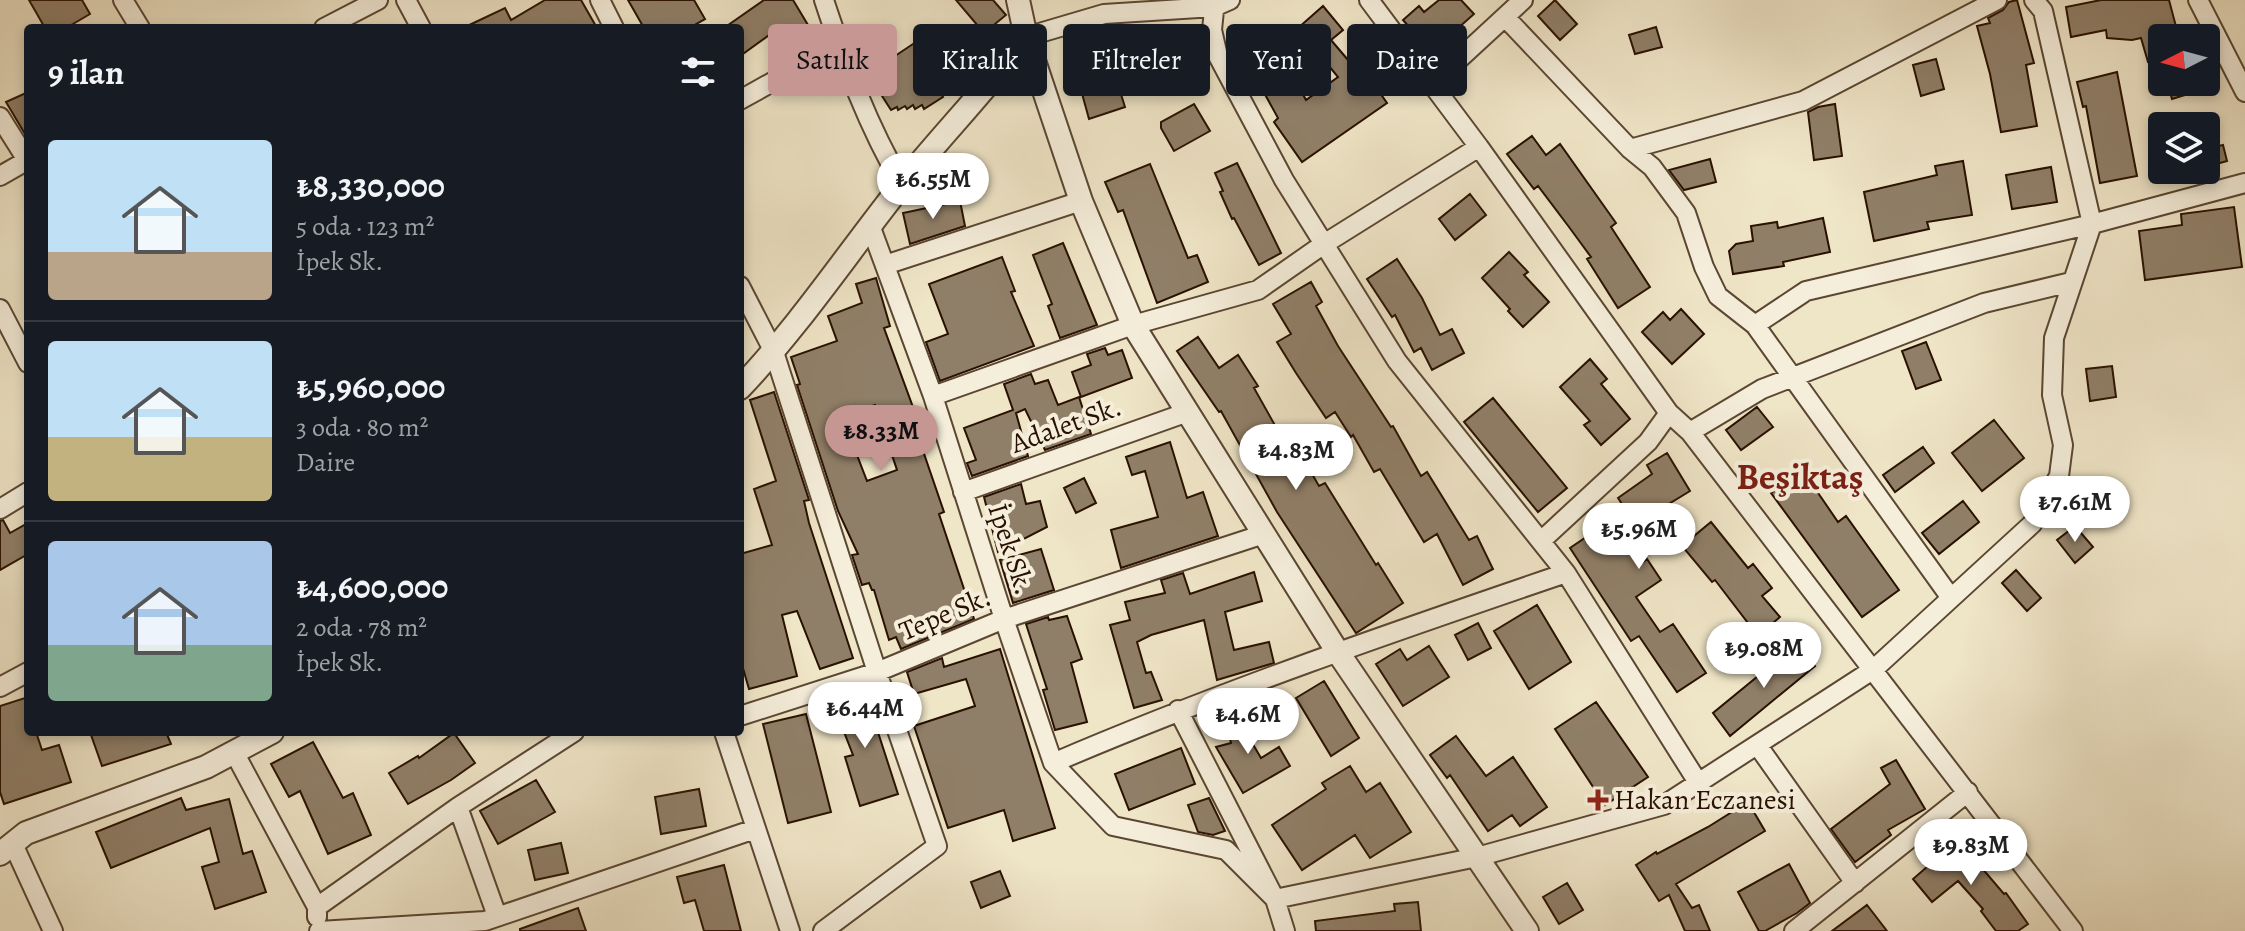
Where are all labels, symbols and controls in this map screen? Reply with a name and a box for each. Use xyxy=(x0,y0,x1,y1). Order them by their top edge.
chip: Satılık xyxy=(768,24,897,96)
chip: Kiralık xyxy=(913,24,1047,96)
chip: Filtreler xyxy=(1063,24,1210,96)
chip: Yeni xyxy=(1226,24,1331,96)
chip: Daire xyxy=(1347,24,1467,96)
north arrow xyxy=(2148,24,2220,96)
map controls xyxy=(2148,24,2220,184)
text: 9 ilan xyxy=(48,49,124,96)
icon: filters xyxy=(676,50,720,94)
button: layers xyxy=(2148,112,2220,184)
pin: ₺6.55M xyxy=(868,153,998,221)
text: ₺6.55M xyxy=(895,161,971,196)
text: ₺8,330,000 xyxy=(296,162,445,209)
icon: home xyxy=(112,172,208,268)
text: 5 oda · 123 m² xyxy=(296,209,434,244)
text: İpek Sk. xyxy=(296,244,383,279)
text: ₺5,960,000 xyxy=(296,363,445,410)
icon: home xyxy=(112,373,208,469)
street label: Adalet Sk. xyxy=(1004,387,1127,463)
pin: ₺8.33M xyxy=(816,405,946,473)
text: 3 oda · 80 m² xyxy=(296,410,428,445)
text: ₺8.33M xyxy=(843,413,919,448)
pin: ₺4.83M xyxy=(1231,424,1361,492)
text: ₺4.83M xyxy=(1257,432,1335,467)
text: Daire xyxy=(296,445,355,480)
district label: Beşiktaş xyxy=(1737,452,1863,501)
pin: ₺7.61M xyxy=(2010,476,2140,544)
text: ₺7.61M xyxy=(2038,484,2112,519)
street label: İpek Sk. xyxy=(978,498,1044,600)
pin: ₺5.96M xyxy=(1574,503,1704,571)
text: ₺5.96M xyxy=(1601,511,1678,546)
text: ₺4,600,000 xyxy=(296,563,448,610)
icon: home xyxy=(112,573,208,669)
street label: Tepe Sk. xyxy=(893,578,997,650)
text: 2 oda · 78 m² xyxy=(296,610,427,645)
pin: ₺9.08M xyxy=(1699,622,1829,690)
text: ₺9.08M xyxy=(1724,630,1804,665)
text: İpek Sk. xyxy=(296,645,383,680)
pin: ₺6.44M xyxy=(800,682,930,750)
pin: ₺4.6M xyxy=(1192,688,1304,756)
text: ₺6.44M xyxy=(826,690,904,725)
text: ₺4.6M xyxy=(1215,696,1281,731)
place label: Hakan Eczanesi xyxy=(1614,781,1796,819)
marker: Hakan Eczanesi xyxy=(1589,791,1607,809)
pin: ₺9.83M xyxy=(1906,819,2036,887)
text: ₺9.83M xyxy=(1932,827,2010,862)

